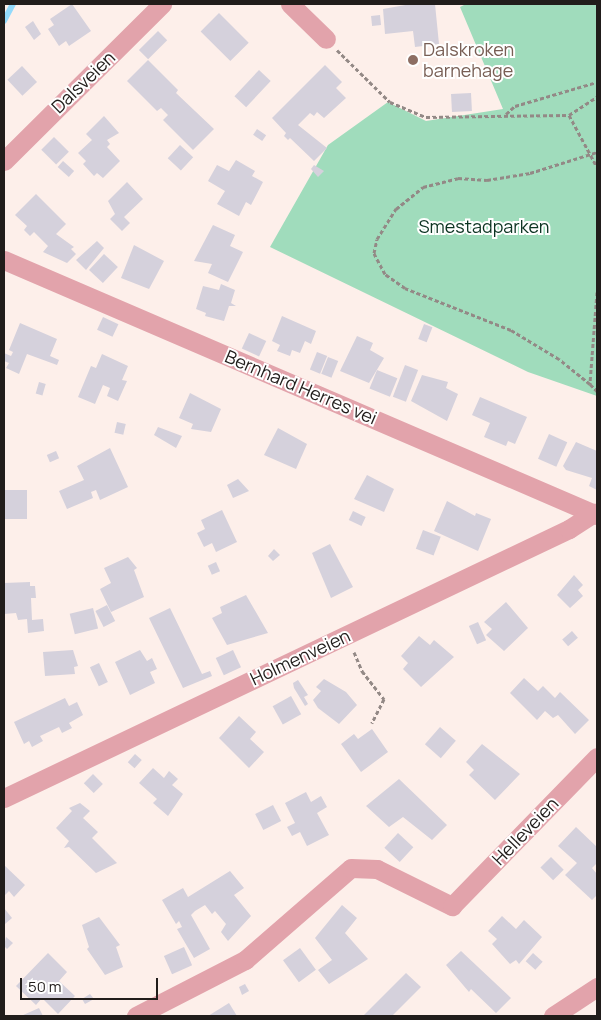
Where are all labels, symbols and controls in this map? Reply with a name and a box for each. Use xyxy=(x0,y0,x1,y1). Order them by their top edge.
place label: Dalskroken barnehage xyxy=(423,39,514,82)
street label: Dalsveien xyxy=(47,47,119,117)
marker: Dalskroken barnehage xyxy=(407,54,419,66)
park label: Smestadparken xyxy=(419,215,549,237)
street label: Bernhard Herres vei xyxy=(222,345,380,429)
street label: Holmenveien xyxy=(247,624,353,690)
street label: Helleveien xyxy=(487,793,563,869)
scale bar xyxy=(22,968,160,1000)
text: 50 m xyxy=(28,976,62,997)

